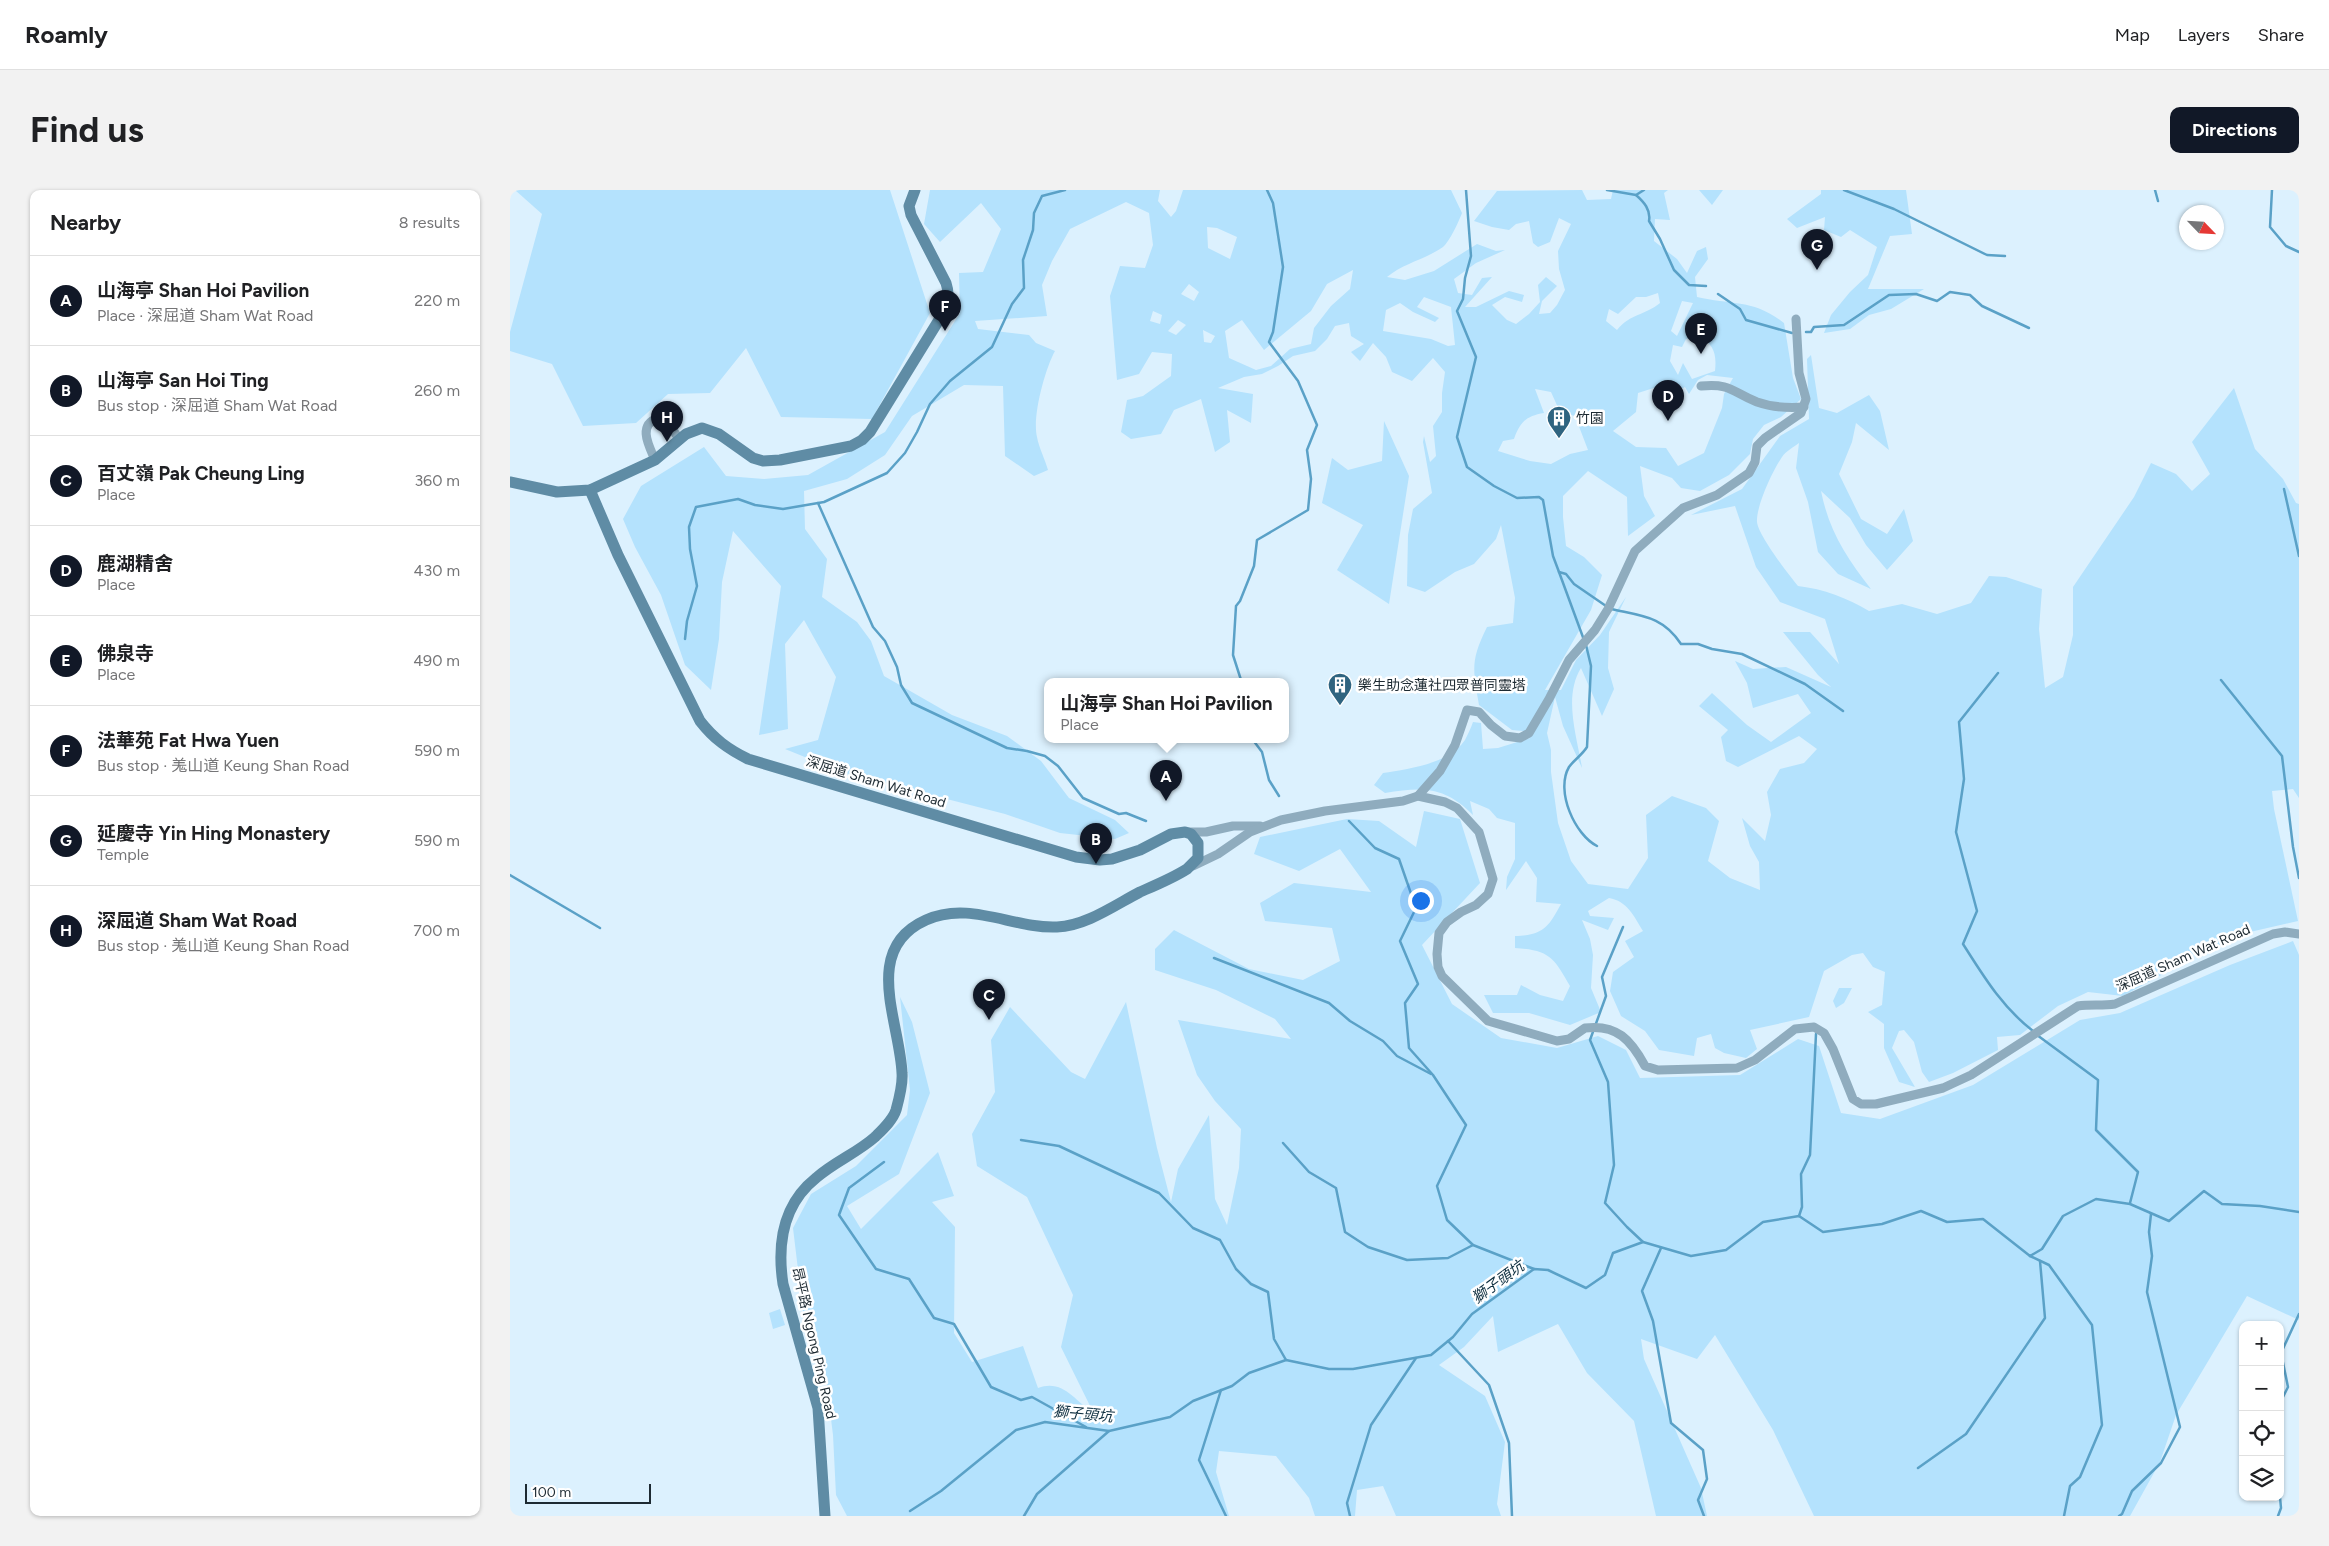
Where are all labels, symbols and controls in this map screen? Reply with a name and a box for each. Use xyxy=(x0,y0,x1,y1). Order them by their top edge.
text: Roamly xyxy=(25,20,108,49)
text: Map xyxy=(2115,24,2150,46)
text: Layers xyxy=(2178,24,2230,46)
text: Share xyxy=(2258,24,2304,46)
button: Directions xyxy=(2170,107,2299,153)
text: Find us xyxy=(30,109,144,151)
north arrow xyxy=(2179,205,2224,250)
text: Nearby xyxy=(50,210,121,235)
text: 8 results xyxy=(399,213,460,232)
pin: G xyxy=(1801,229,1833,270)
text: 山海亭 Shan Hoi Pavilion xyxy=(97,279,309,302)
pin: F xyxy=(929,290,961,331)
text: A xyxy=(60,291,72,310)
text: 220 m xyxy=(414,291,460,310)
text: Place · 深屈道 Sham Wat Road xyxy=(97,306,313,325)
pin: E xyxy=(1685,313,1717,354)
text: 山海亭 San Hoi Ting xyxy=(97,369,269,392)
pin: D xyxy=(1652,380,1684,421)
text: B xyxy=(61,381,71,400)
text: 260 m xyxy=(414,381,460,400)
text: Bus stop · 深屈道 Sham Wat Road xyxy=(97,396,337,415)
pin: H xyxy=(651,401,683,442)
building icon: 竹園 xyxy=(1546,405,1572,439)
place label: 竹園 xyxy=(1576,410,1604,427)
text: 百丈嶺 Pak Cheung Ling xyxy=(97,462,305,485)
text: C xyxy=(60,471,72,490)
text: 360 m xyxy=(414,471,460,490)
text: Place xyxy=(97,485,135,504)
text: 鹿湖精舍 xyxy=(97,552,173,575)
text: D xyxy=(60,561,72,580)
text: 430 m xyxy=(414,561,460,580)
text: Place xyxy=(97,575,135,594)
text: 佛泉寺 xyxy=(97,642,154,665)
text: E xyxy=(61,651,71,670)
text: 490 m xyxy=(413,651,460,670)
text: Place xyxy=(97,665,135,684)
building icon: 樂生助念蓮社四眾普同靈塔 xyxy=(1327,672,1353,706)
place label: 樂生助念蓮社四眾普同靈塔 xyxy=(1358,677,1526,694)
popup xyxy=(1044,678,1289,743)
text: 山海亭 Shan Hoi Pavilion xyxy=(1060,692,1273,715)
text: Place xyxy=(1060,715,1099,734)
text: 法華苑 Fat Hwa Yuen xyxy=(97,729,279,752)
text: F xyxy=(62,741,70,760)
text: 590 m xyxy=(414,741,460,760)
street label: 深屈道 Sham Wat Road xyxy=(804,753,948,811)
text: Bus stop · 羗山道 Keung Shan Road xyxy=(97,756,349,775)
pin: A xyxy=(1150,760,1182,801)
text: 延慶寺 Yin Hing Monastery xyxy=(97,822,330,845)
pin: B xyxy=(1080,823,1112,864)
text: G xyxy=(60,831,72,850)
text: 590 m xyxy=(414,831,460,850)
text: Temple xyxy=(97,845,149,864)
your location xyxy=(1408,888,1434,914)
text: 深屈道 Sham Wat Road xyxy=(97,909,297,932)
text: H xyxy=(60,921,72,940)
text: 700 m xyxy=(413,921,460,940)
street label: 深屈道 Sham Wat Road xyxy=(2113,921,2253,995)
text: Bus stop · 羗山道 Keung Shan Road xyxy=(97,936,349,955)
pin: C xyxy=(973,979,1005,1020)
water label: 獅子頭坑 xyxy=(1468,1256,1529,1307)
street label: 昂平路 Ngong Ping Road xyxy=(788,1265,840,1421)
map controls xyxy=(2239,1321,2284,1501)
button: + xyxy=(2239,1321,2284,1366)
button: − xyxy=(2239,1366,2284,1411)
water label: 獅子頭坑 xyxy=(1052,1402,1116,1426)
button: locate xyxy=(2239,1411,2284,1456)
button: layers xyxy=(2239,1456,2284,1501)
scale bar xyxy=(525,1481,651,1504)
text: 100 m xyxy=(532,1484,571,1501)

